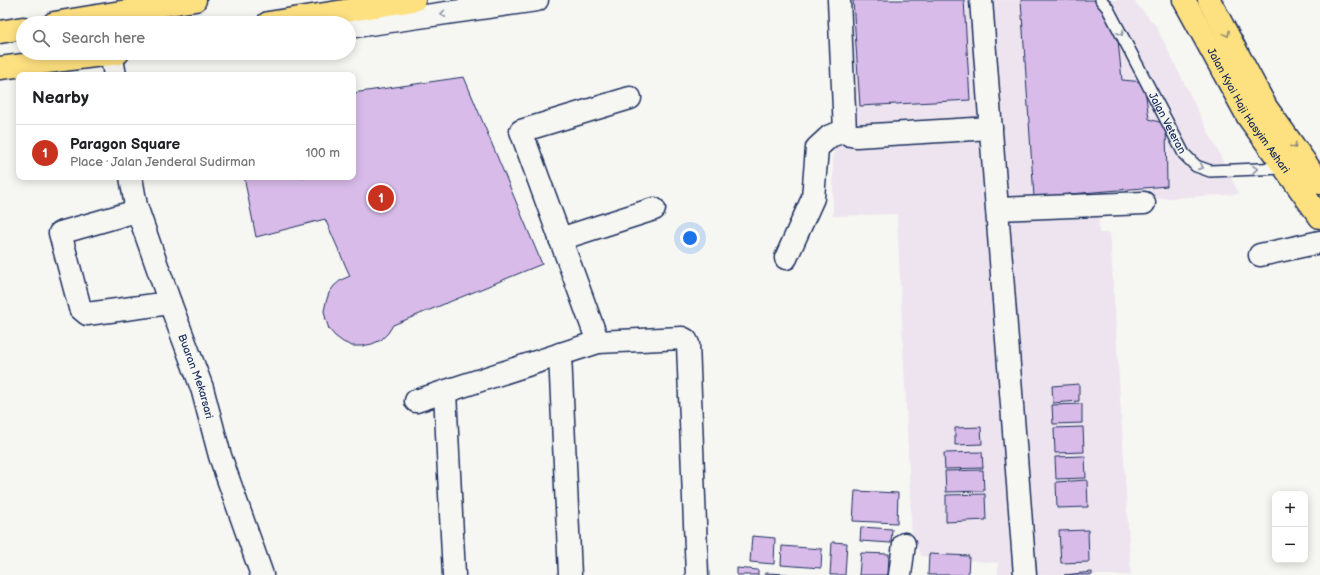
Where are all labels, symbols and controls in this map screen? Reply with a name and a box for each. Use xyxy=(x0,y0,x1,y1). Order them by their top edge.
one-way arrow xyxy=(440,9,446,18)
search box xyxy=(16,16,356,60)
icon: search xyxy=(30,27,52,49)
text: Search here xyxy=(62,29,145,48)
one-way arrow xyxy=(1116,29,1124,36)
one-way arrow xyxy=(1223,30,1230,37)
street label: Jalan Kyai Haji Hasyim Ashari xyxy=(1204,46,1292,176)
text: Nearby xyxy=(32,88,89,108)
street label: Jalan Veteran xyxy=(1146,90,1189,156)
text: Paragon Square xyxy=(70,135,180,154)
one-way arrow xyxy=(1289,142,1296,149)
text: 1 xyxy=(42,145,48,161)
text: 100 m xyxy=(305,145,340,161)
text: Place · Jalan Jenderal Sudirman xyxy=(70,154,255,170)
one-way arrow xyxy=(1196,162,1204,170)
one-way arrow xyxy=(1252,165,1258,174)
pin: 1 xyxy=(368,183,394,213)
your location xyxy=(680,228,700,248)
street label: Buaran Mekarsari xyxy=(175,332,216,420)
map controls xyxy=(1272,491,1308,563)
button: + xyxy=(1272,491,1308,527)
button: − xyxy=(1272,527,1308,563)

